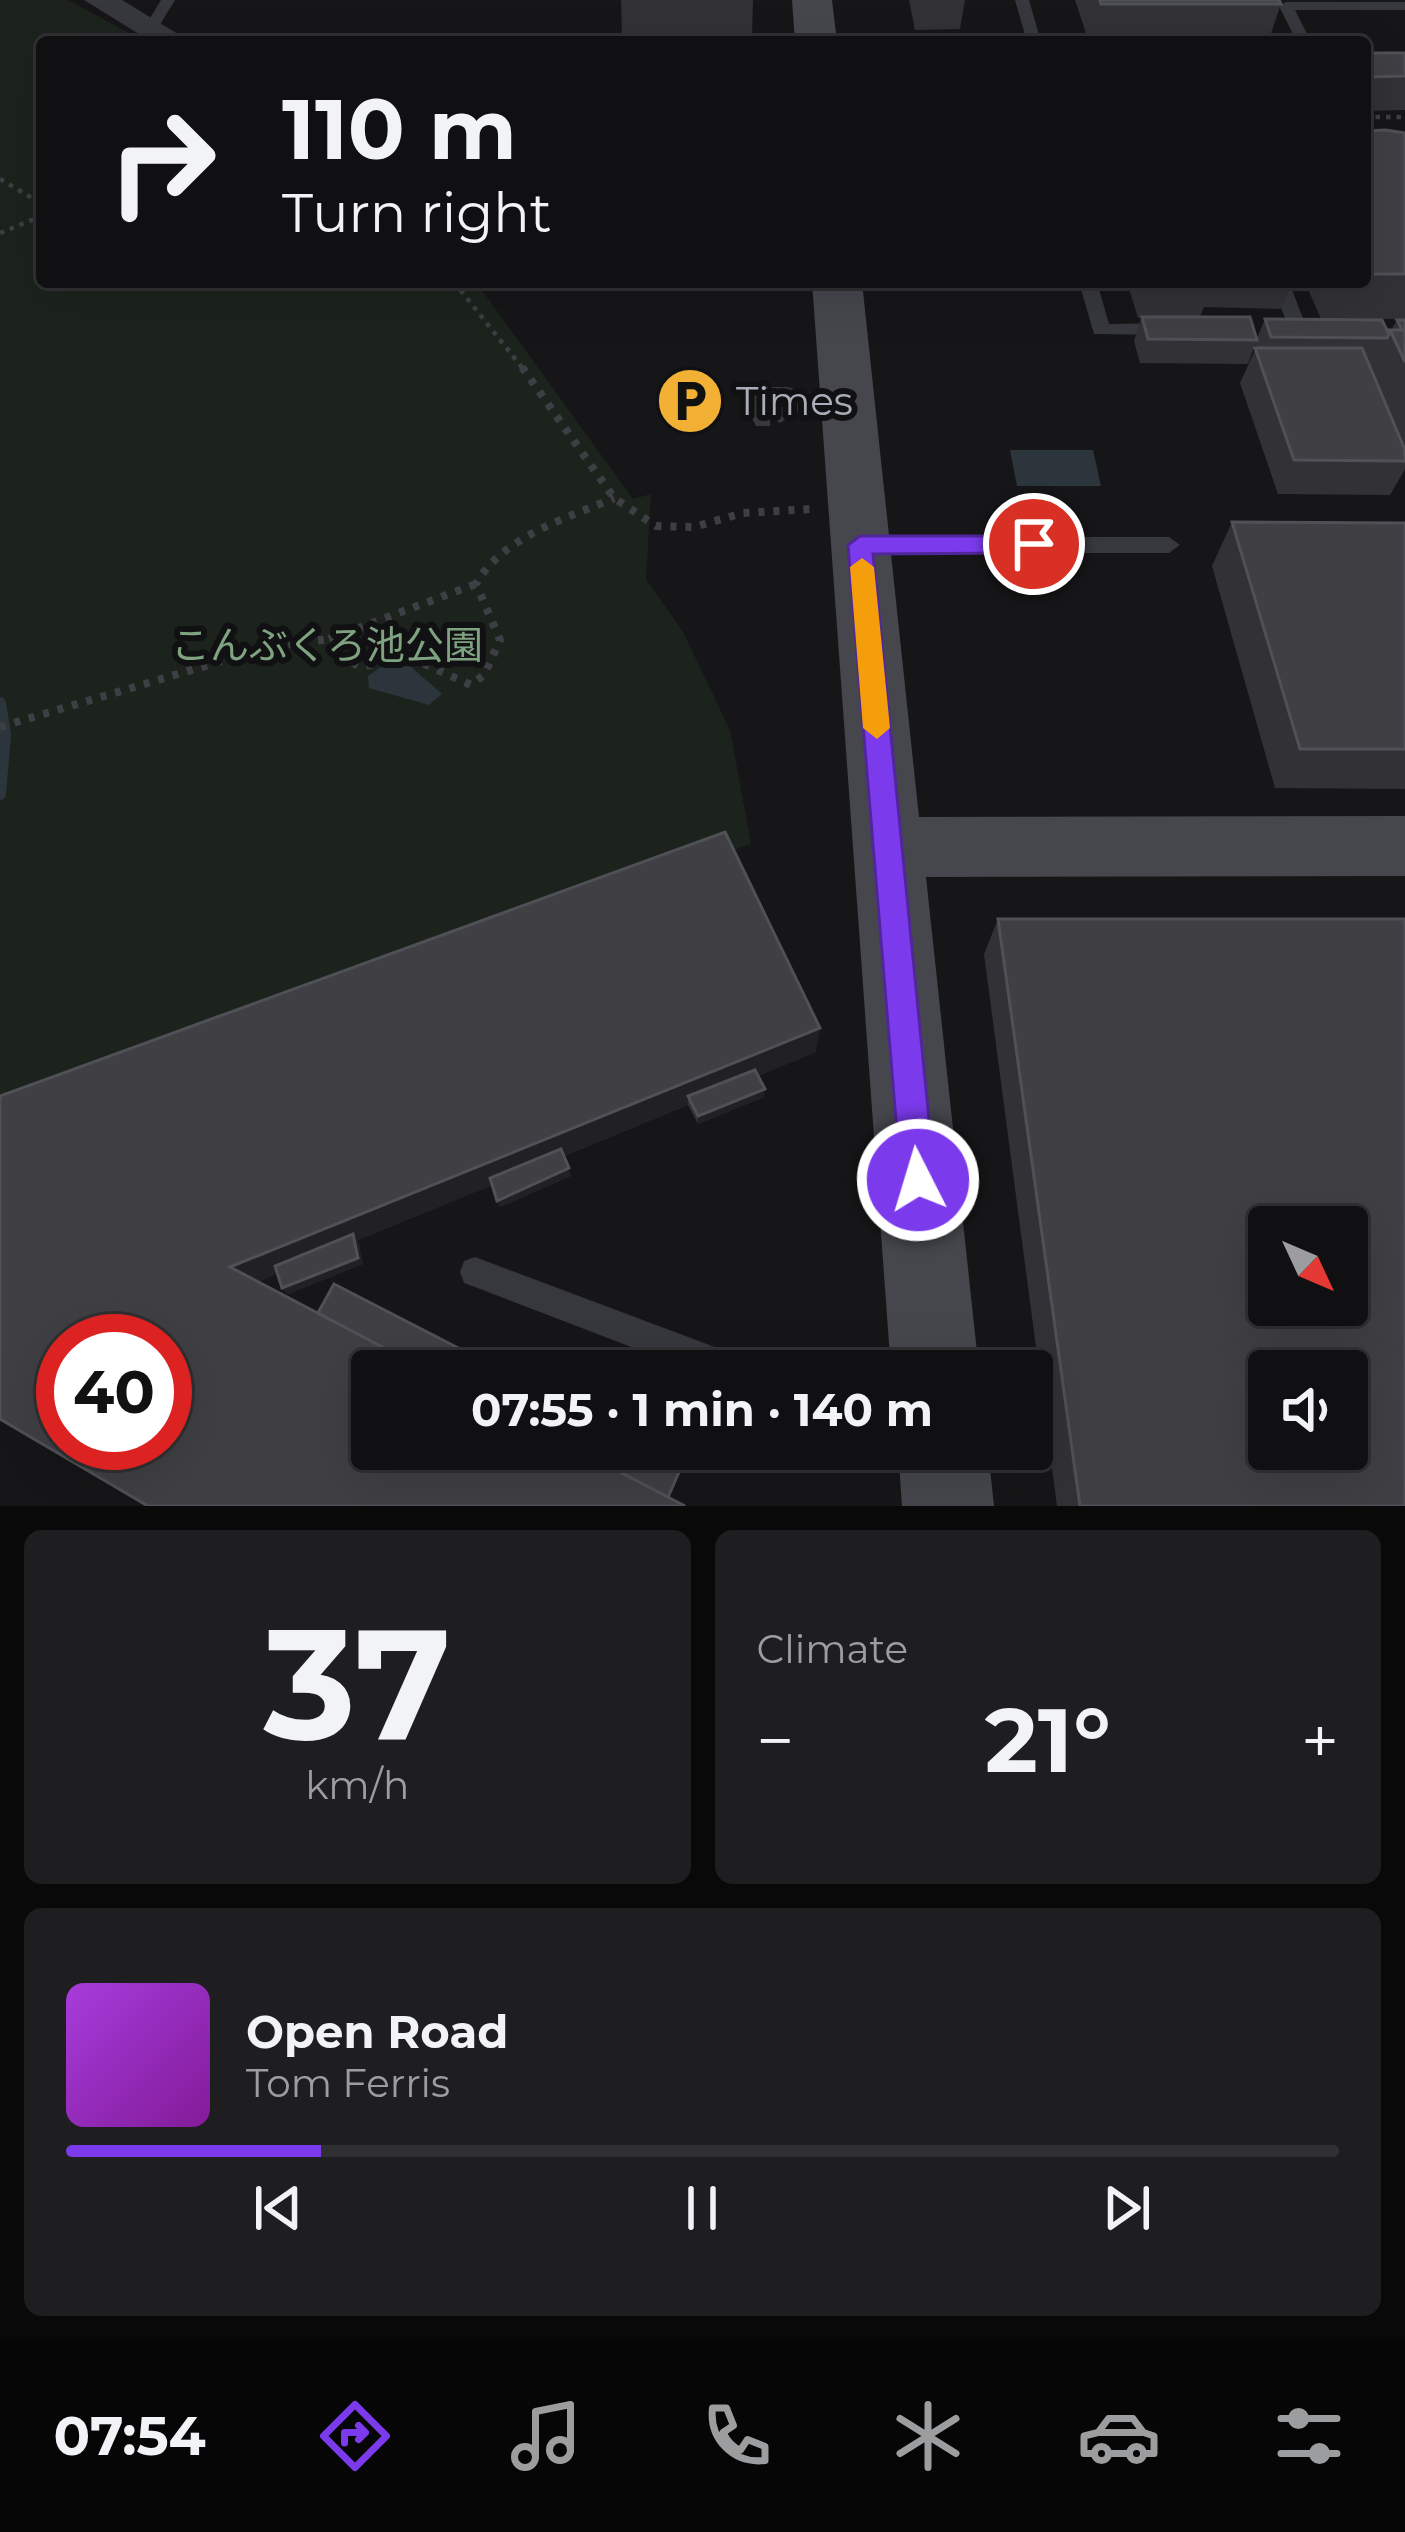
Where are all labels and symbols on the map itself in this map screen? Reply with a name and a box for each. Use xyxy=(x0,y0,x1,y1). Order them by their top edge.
parking icon: Times xyxy=(655,366,725,436)
place label: Times xyxy=(736,377,853,425)
pin xyxy=(983,493,1085,595)
park label: こんぶくろ池公園 xyxy=(171,621,483,669)
position arrow xyxy=(855,1117,981,1243)
north arrow xyxy=(1248,1206,1368,1326)
speed limit sign: 40 xyxy=(36,1314,192,1470)

